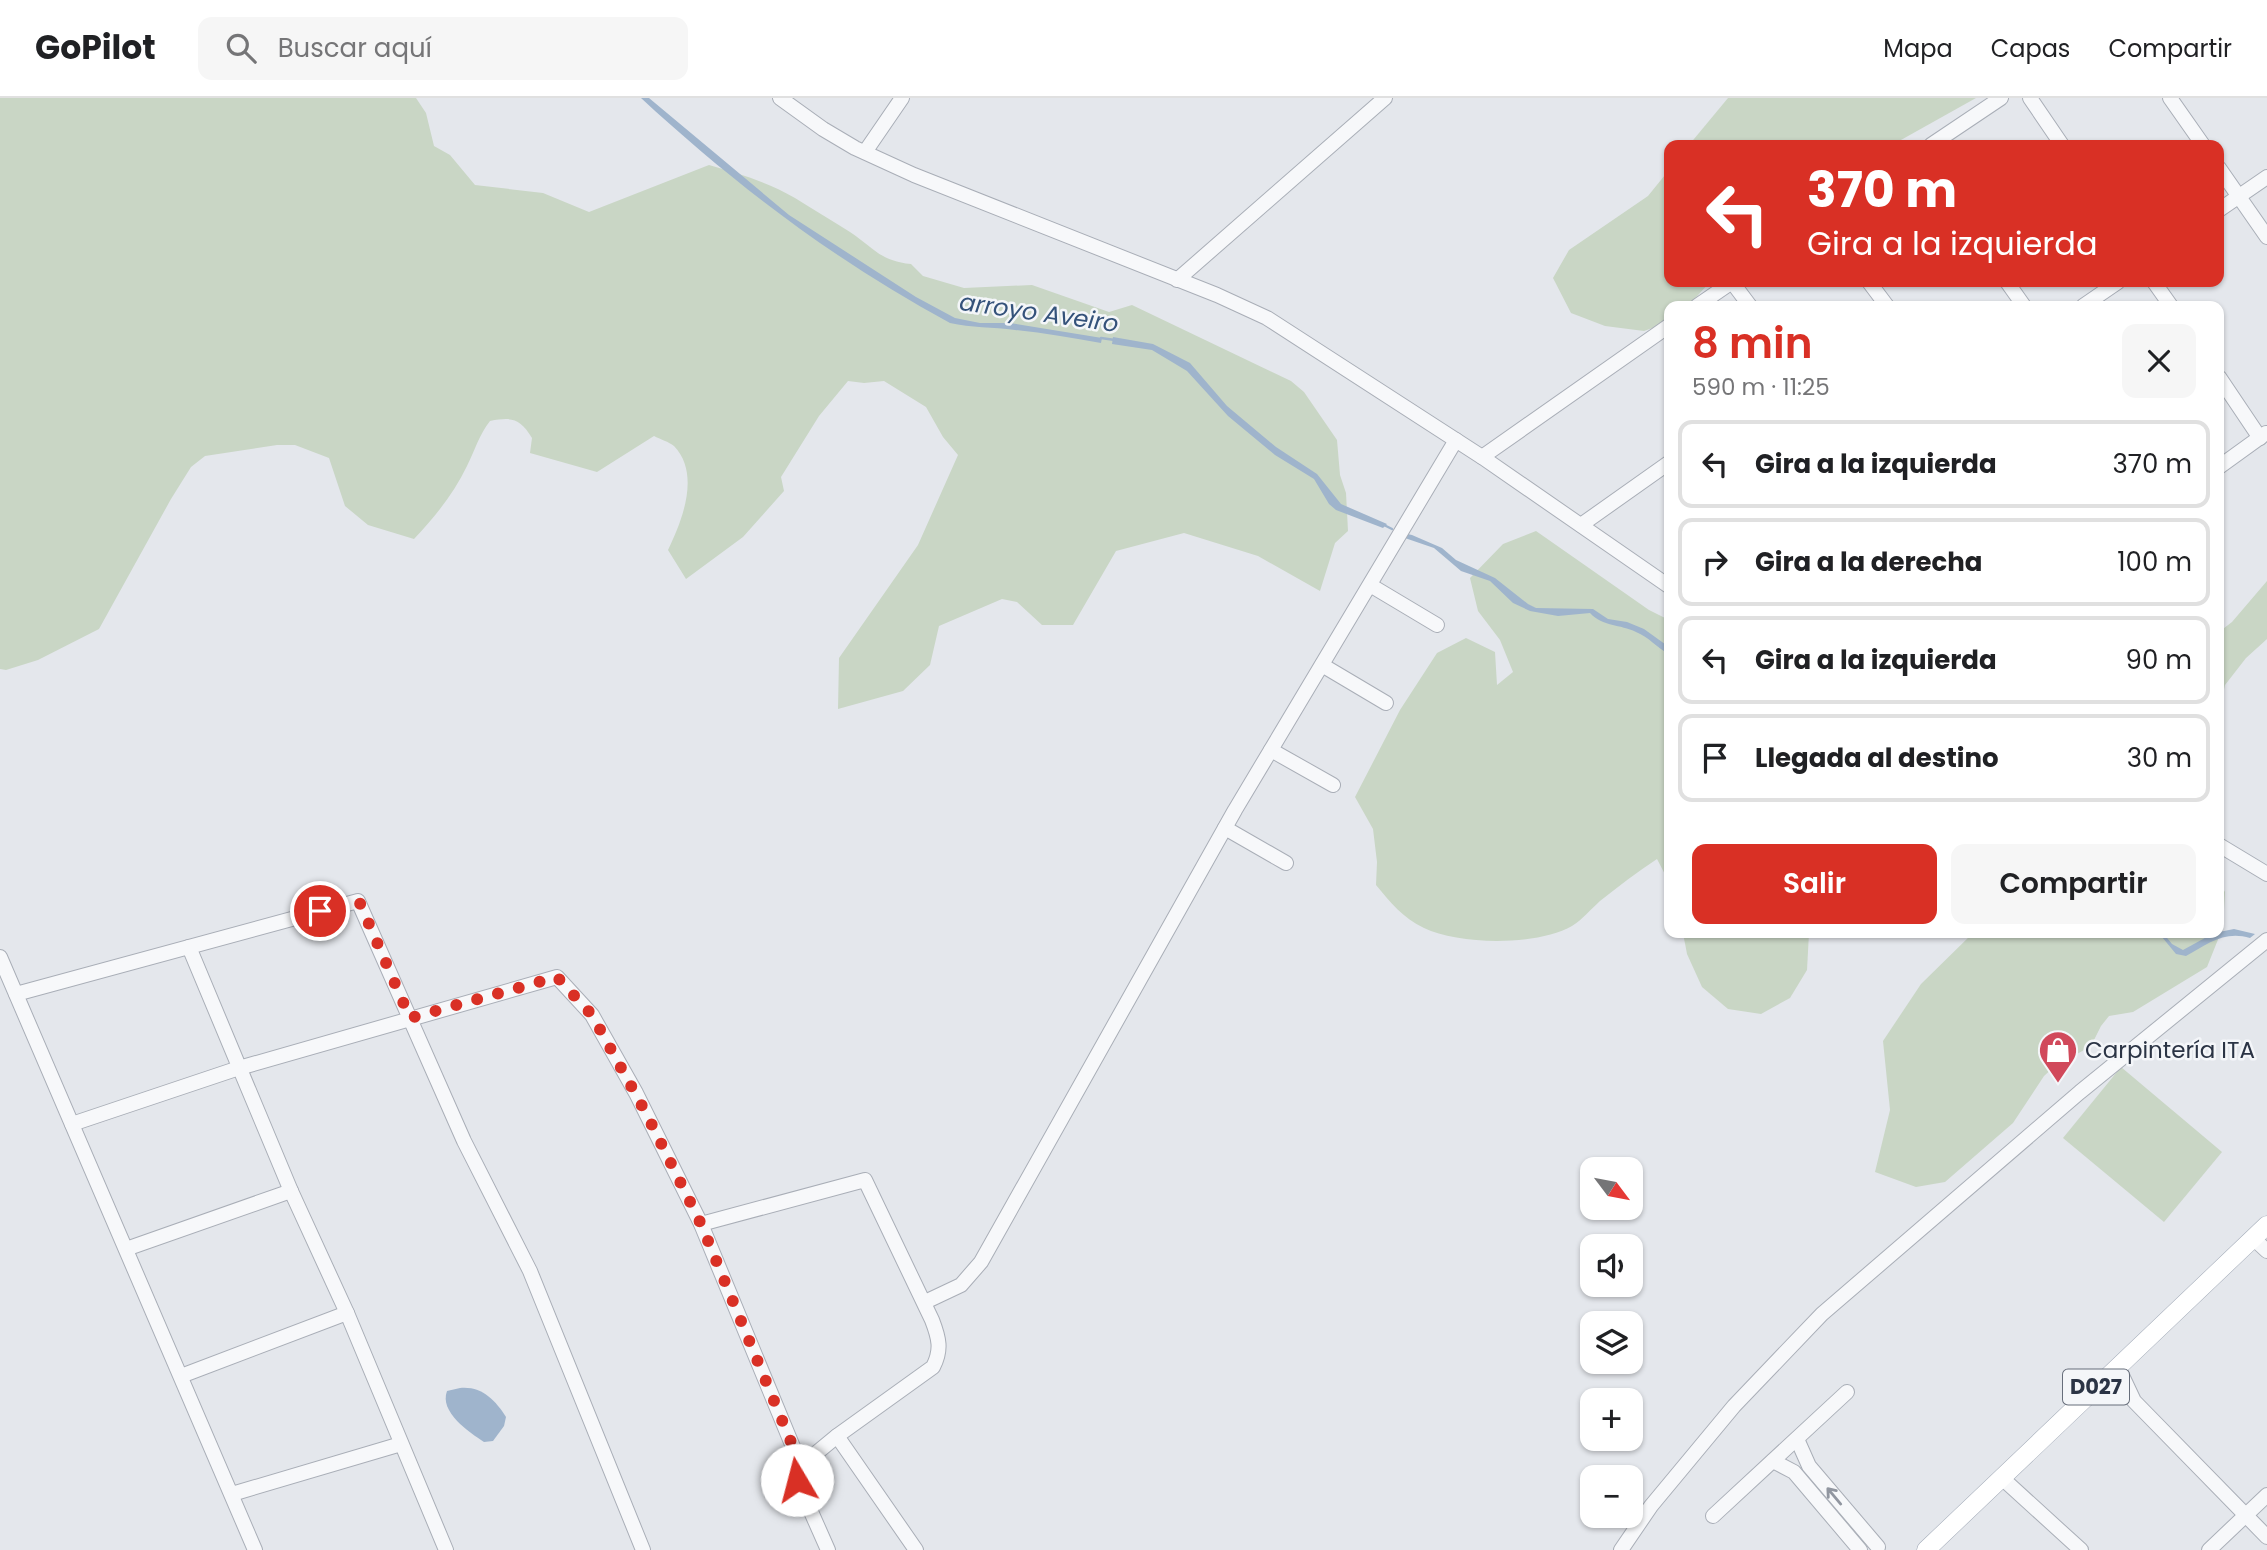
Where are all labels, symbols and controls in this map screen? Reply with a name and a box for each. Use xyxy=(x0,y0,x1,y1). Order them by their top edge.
search box xyxy=(198,17,688,80)
text: GoPilot xyxy=(35,24,156,71)
icon: search xyxy=(222,29,260,67)
text: Buscar aquí xyxy=(278,30,432,66)
text: Mapa xyxy=(1883,32,1953,65)
text: Capas xyxy=(1991,32,2070,65)
text: Compartir xyxy=(2108,32,2232,65)
text: 370 m xyxy=(1807,156,1957,224)
icon: left xyxy=(1692,168,1783,259)
text: Gira a la izquierda xyxy=(1807,221,2098,266)
water label: arroyo Aveiro xyxy=(957,285,1121,340)
text: 8 min xyxy=(1692,314,1812,373)
button: close xyxy=(2122,324,2196,398)
text: 590 m · 11:25 xyxy=(1692,371,1830,403)
icon: left xyxy=(1696,445,1734,483)
text: Gira a la izquierda xyxy=(1755,446,1997,482)
text: 370 m xyxy=(2112,446,2192,482)
icon: right xyxy=(1696,543,1734,581)
text: Gira a la derecha xyxy=(1755,544,1983,580)
text: 100 m xyxy=(2117,544,2192,580)
icon: left xyxy=(1696,641,1734,679)
text: Gira a la izquierda xyxy=(1755,642,1997,678)
text: 90 m xyxy=(2126,642,2192,678)
icon: arrive xyxy=(1696,739,1734,777)
text: Llegada al destino xyxy=(1755,740,1999,776)
text: 30 m xyxy=(2127,740,2192,776)
button: Salir xyxy=(1692,844,1937,924)
button: Compartir xyxy=(1951,844,2196,924)
pin xyxy=(290,881,350,941)
icon: arrive xyxy=(301,892,339,930)
shop icon: Carpintería ITA xyxy=(2037,1029,2079,1084)
place label: Carpintería ITA xyxy=(2085,1034,2255,1066)
north arrow xyxy=(1580,1157,1643,1220)
map controls xyxy=(1580,1157,1643,1528)
button: sound xyxy=(1580,1234,1643,1297)
button: layers xyxy=(1580,1311,1643,1374)
road number: D027 xyxy=(2063,1370,2129,1404)
button: + xyxy=(1580,1388,1643,1451)
position arrow xyxy=(760,1443,834,1517)
button: − xyxy=(1580,1465,1643,1528)
one-way arrow xyxy=(1826,1487,1842,1505)

